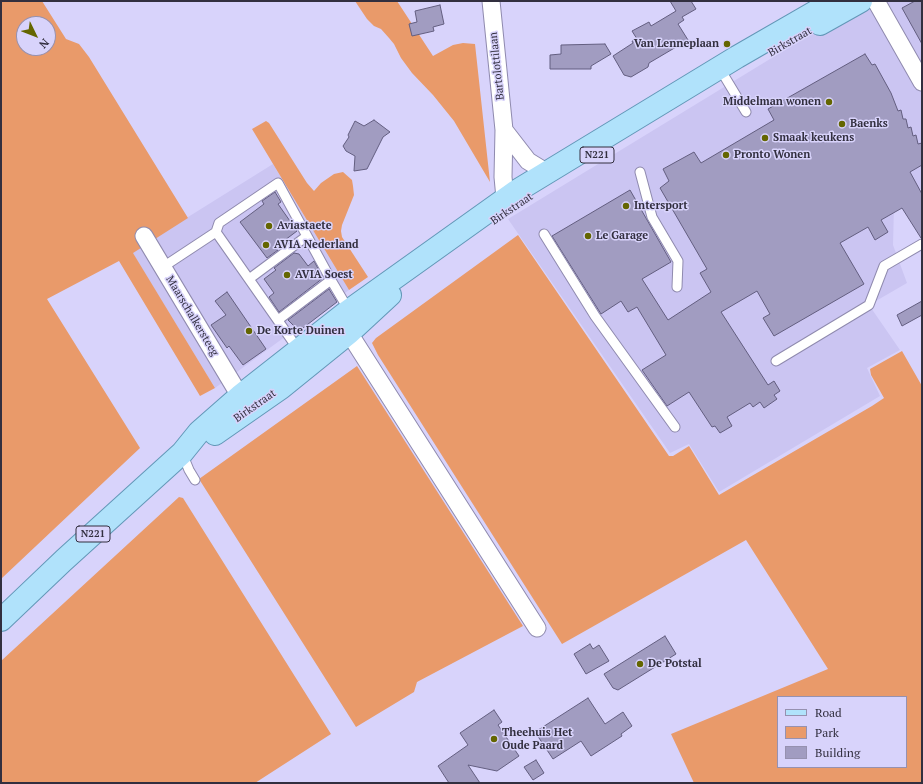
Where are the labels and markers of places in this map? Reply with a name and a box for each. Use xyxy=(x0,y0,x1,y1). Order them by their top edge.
place label: Van Lenneplaan xyxy=(634,37,719,51)
marker: Van Lenneplaan xyxy=(722,39,732,49)
place label: Middelman wonen xyxy=(723,95,821,109)
marker: Middelman wonen xyxy=(824,97,834,107)
place label: Baenks xyxy=(850,117,888,131)
marker: Baenks xyxy=(837,119,847,129)
place label: Smaak keukens xyxy=(773,131,854,145)
marker: Smaak keukens xyxy=(760,133,770,143)
place label: Pronto Wonen xyxy=(734,148,810,162)
marker: Pronto Wonen xyxy=(721,150,731,160)
place label: Intersport xyxy=(634,199,688,213)
marker: Intersport xyxy=(621,201,631,211)
place label: Aviastaete xyxy=(277,219,332,233)
marker: Aviastaete xyxy=(264,221,274,231)
place label: Le Garage xyxy=(596,229,648,243)
marker: Le Garage xyxy=(583,231,593,241)
place label: AVIA Nederland xyxy=(274,238,359,252)
marker: AVIA Nederland xyxy=(261,240,271,250)
place label: AVIA Soest xyxy=(295,268,353,282)
marker: AVIA Soest xyxy=(282,270,292,280)
place label: De Korte Duinen xyxy=(257,324,345,338)
marker: De Korte Duinen xyxy=(244,326,254,336)
place label: De Potstal xyxy=(648,657,702,671)
marker: De Potstal xyxy=(635,659,645,669)
place label: Theehuis Het Oude Paard xyxy=(502,726,572,752)
marker: Theehuis Het Oude Paard xyxy=(489,734,499,744)

